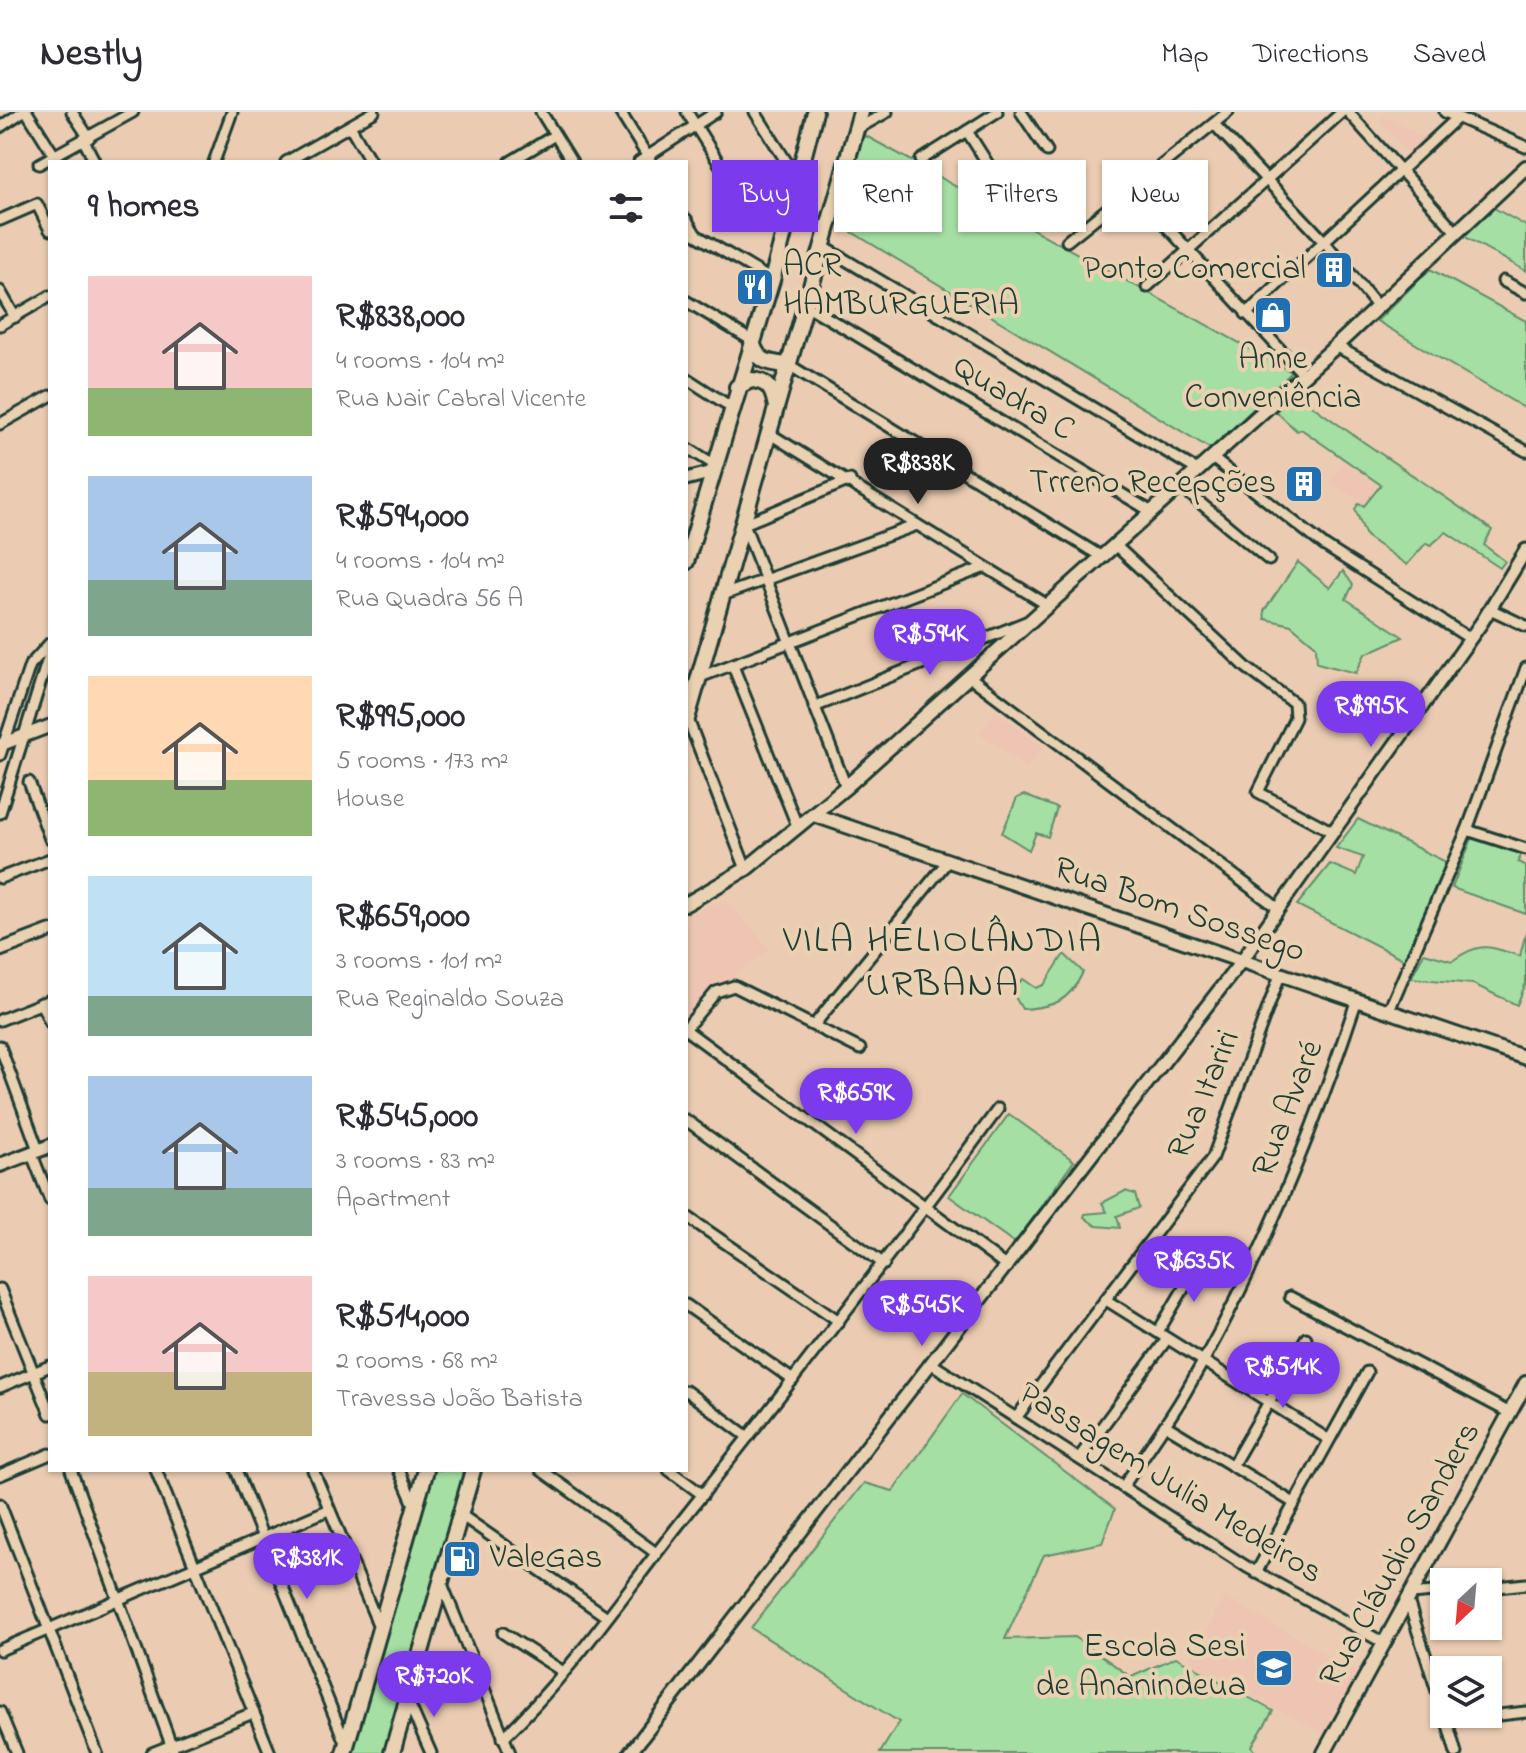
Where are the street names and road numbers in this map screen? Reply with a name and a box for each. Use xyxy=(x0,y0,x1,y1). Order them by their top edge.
street label: Quadra C xyxy=(942,343,1084,455)
street label: Rua Bom Sossego xyxy=(1047,845,1311,977)
street label: Rua Itariri xyxy=(1155,1023,1255,1167)
street label: Rua Avaré xyxy=(1240,1032,1338,1185)
street label: Passagem Julia Medeiros xyxy=(1008,1370,1332,1598)
street label: Rua Cláudio Sanders xyxy=(1307,1413,1495,1697)

